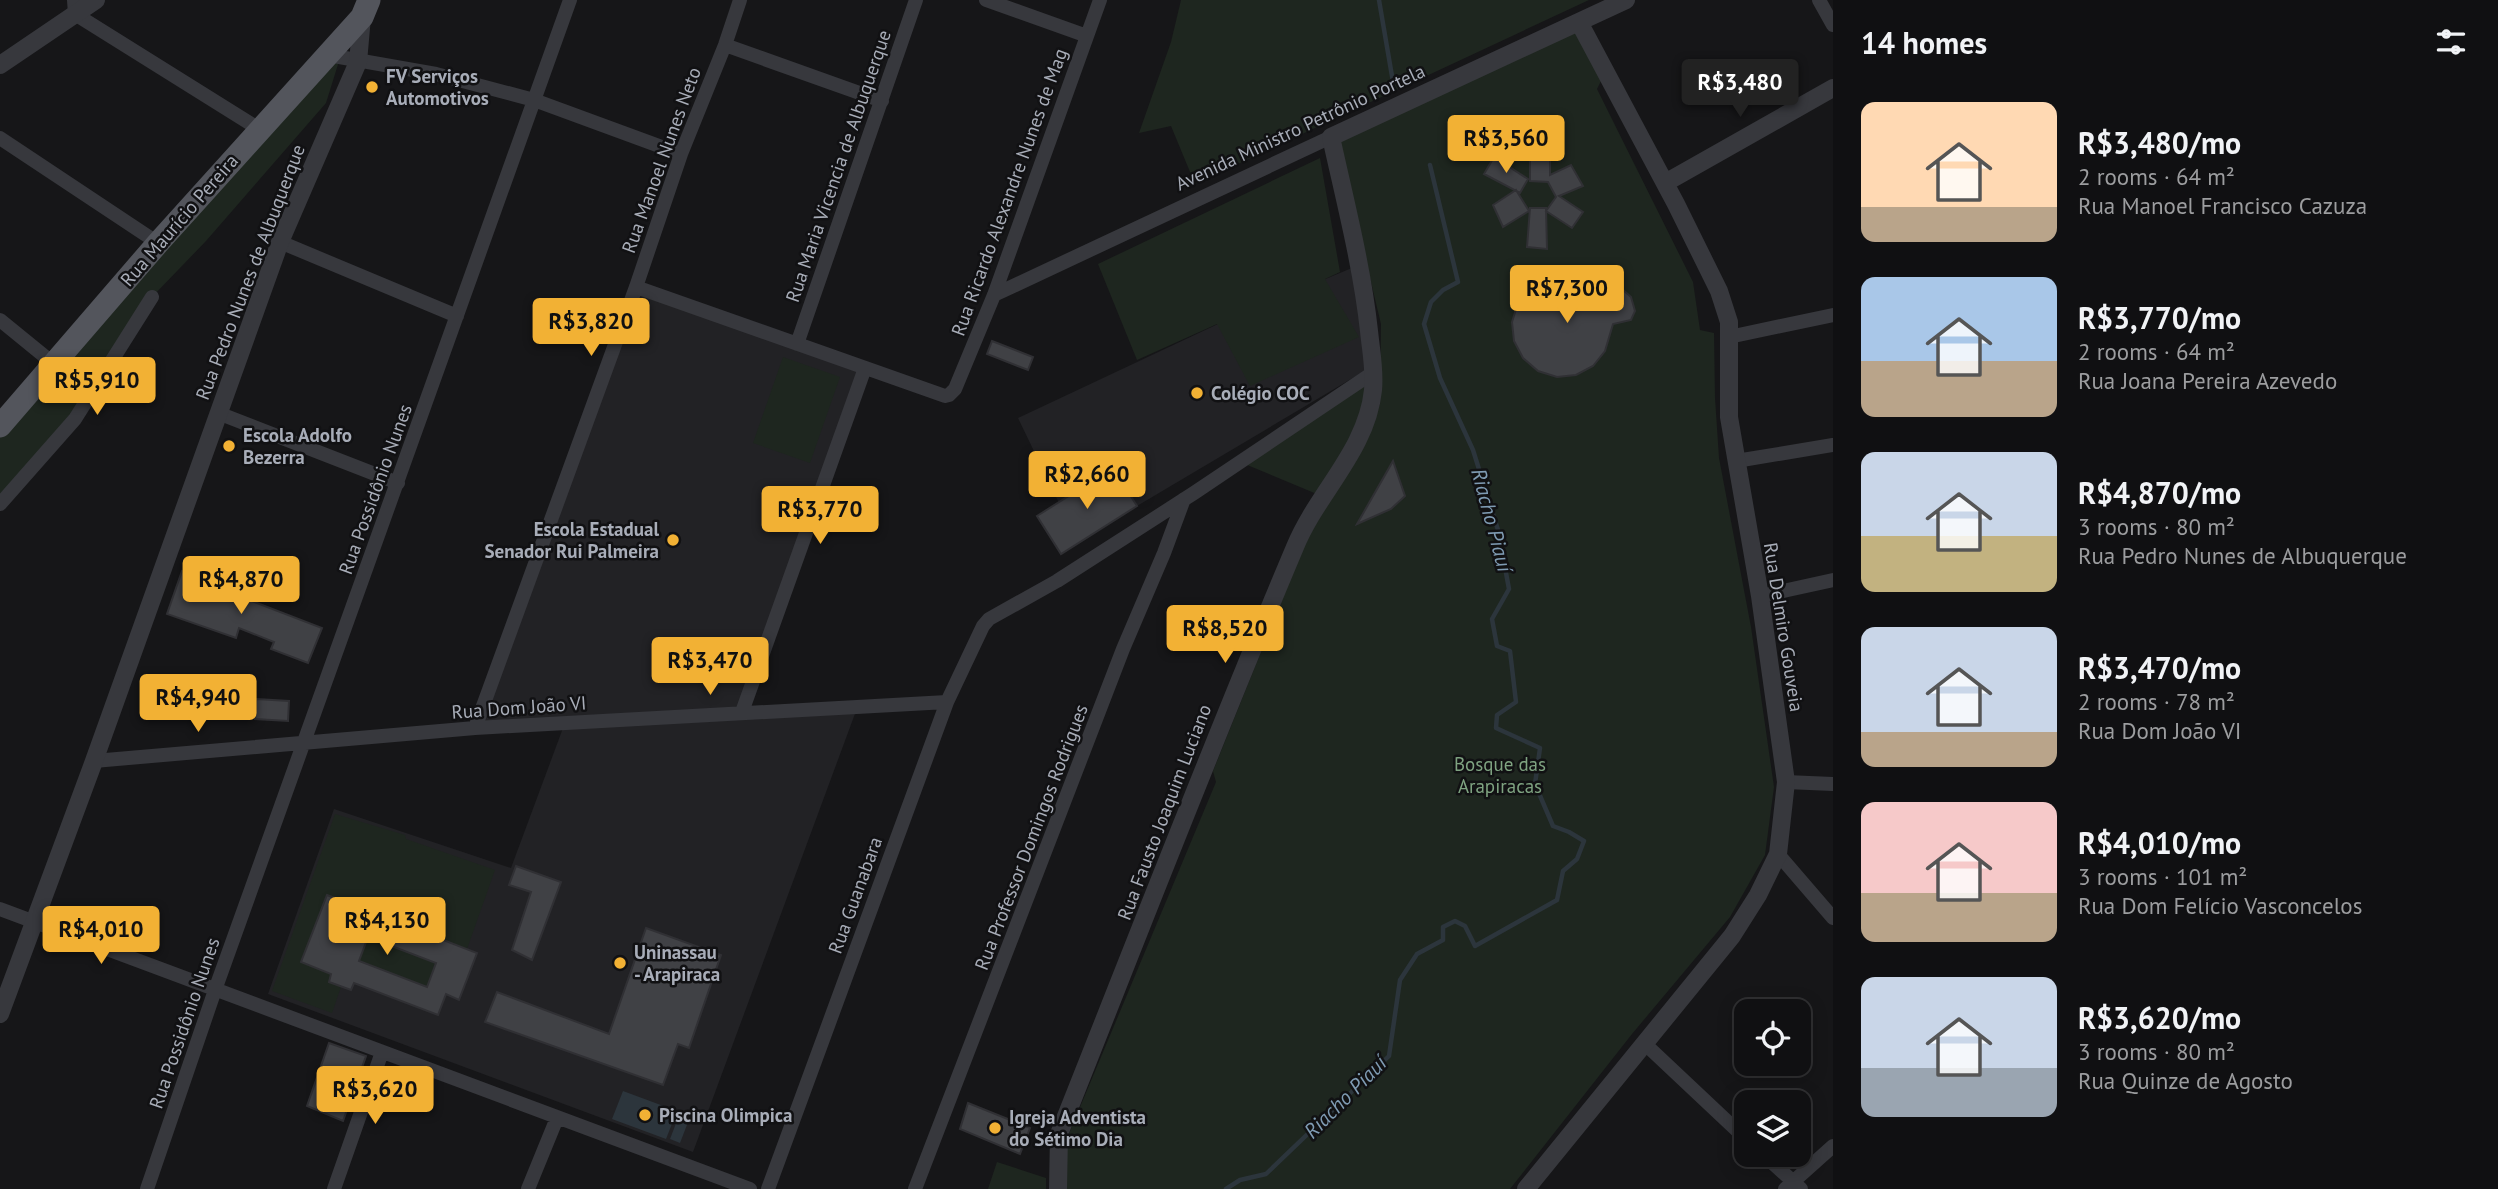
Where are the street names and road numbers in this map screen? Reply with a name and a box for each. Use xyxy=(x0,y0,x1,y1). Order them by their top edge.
street label: Rua Maria Vicencia de Albuquerque xyxy=(780,27,896,305)
street label: Rua Ricardo Alexandre Nunes de Mag xyxy=(946,45,1072,339)
street label: Avenida Ministro Petrônio Portela xyxy=(1171,59,1429,195)
street label: Rua Manoel Nunes Neto xyxy=(616,64,706,256)
street label: Rua Pedro Nunes de Albuquerque xyxy=(190,141,310,403)
street label: Rua Maurício Pereira xyxy=(115,149,243,291)
street label: Rua Possidônio Nunes xyxy=(333,401,417,577)
street label: Rua Delmiro Gouveia xyxy=(1759,541,1809,713)
street label: Rua Dom João VI xyxy=(451,690,587,724)
street label: Rua Professor Domingos Rodrigues xyxy=(969,701,1093,973)
street label: Rua Fausto Joaquim Luciano xyxy=(1112,701,1216,923)
street label: Rua Guanabara xyxy=(823,833,887,957)
street label: Rua Possidônio Nunes xyxy=(143,934,225,1112)

